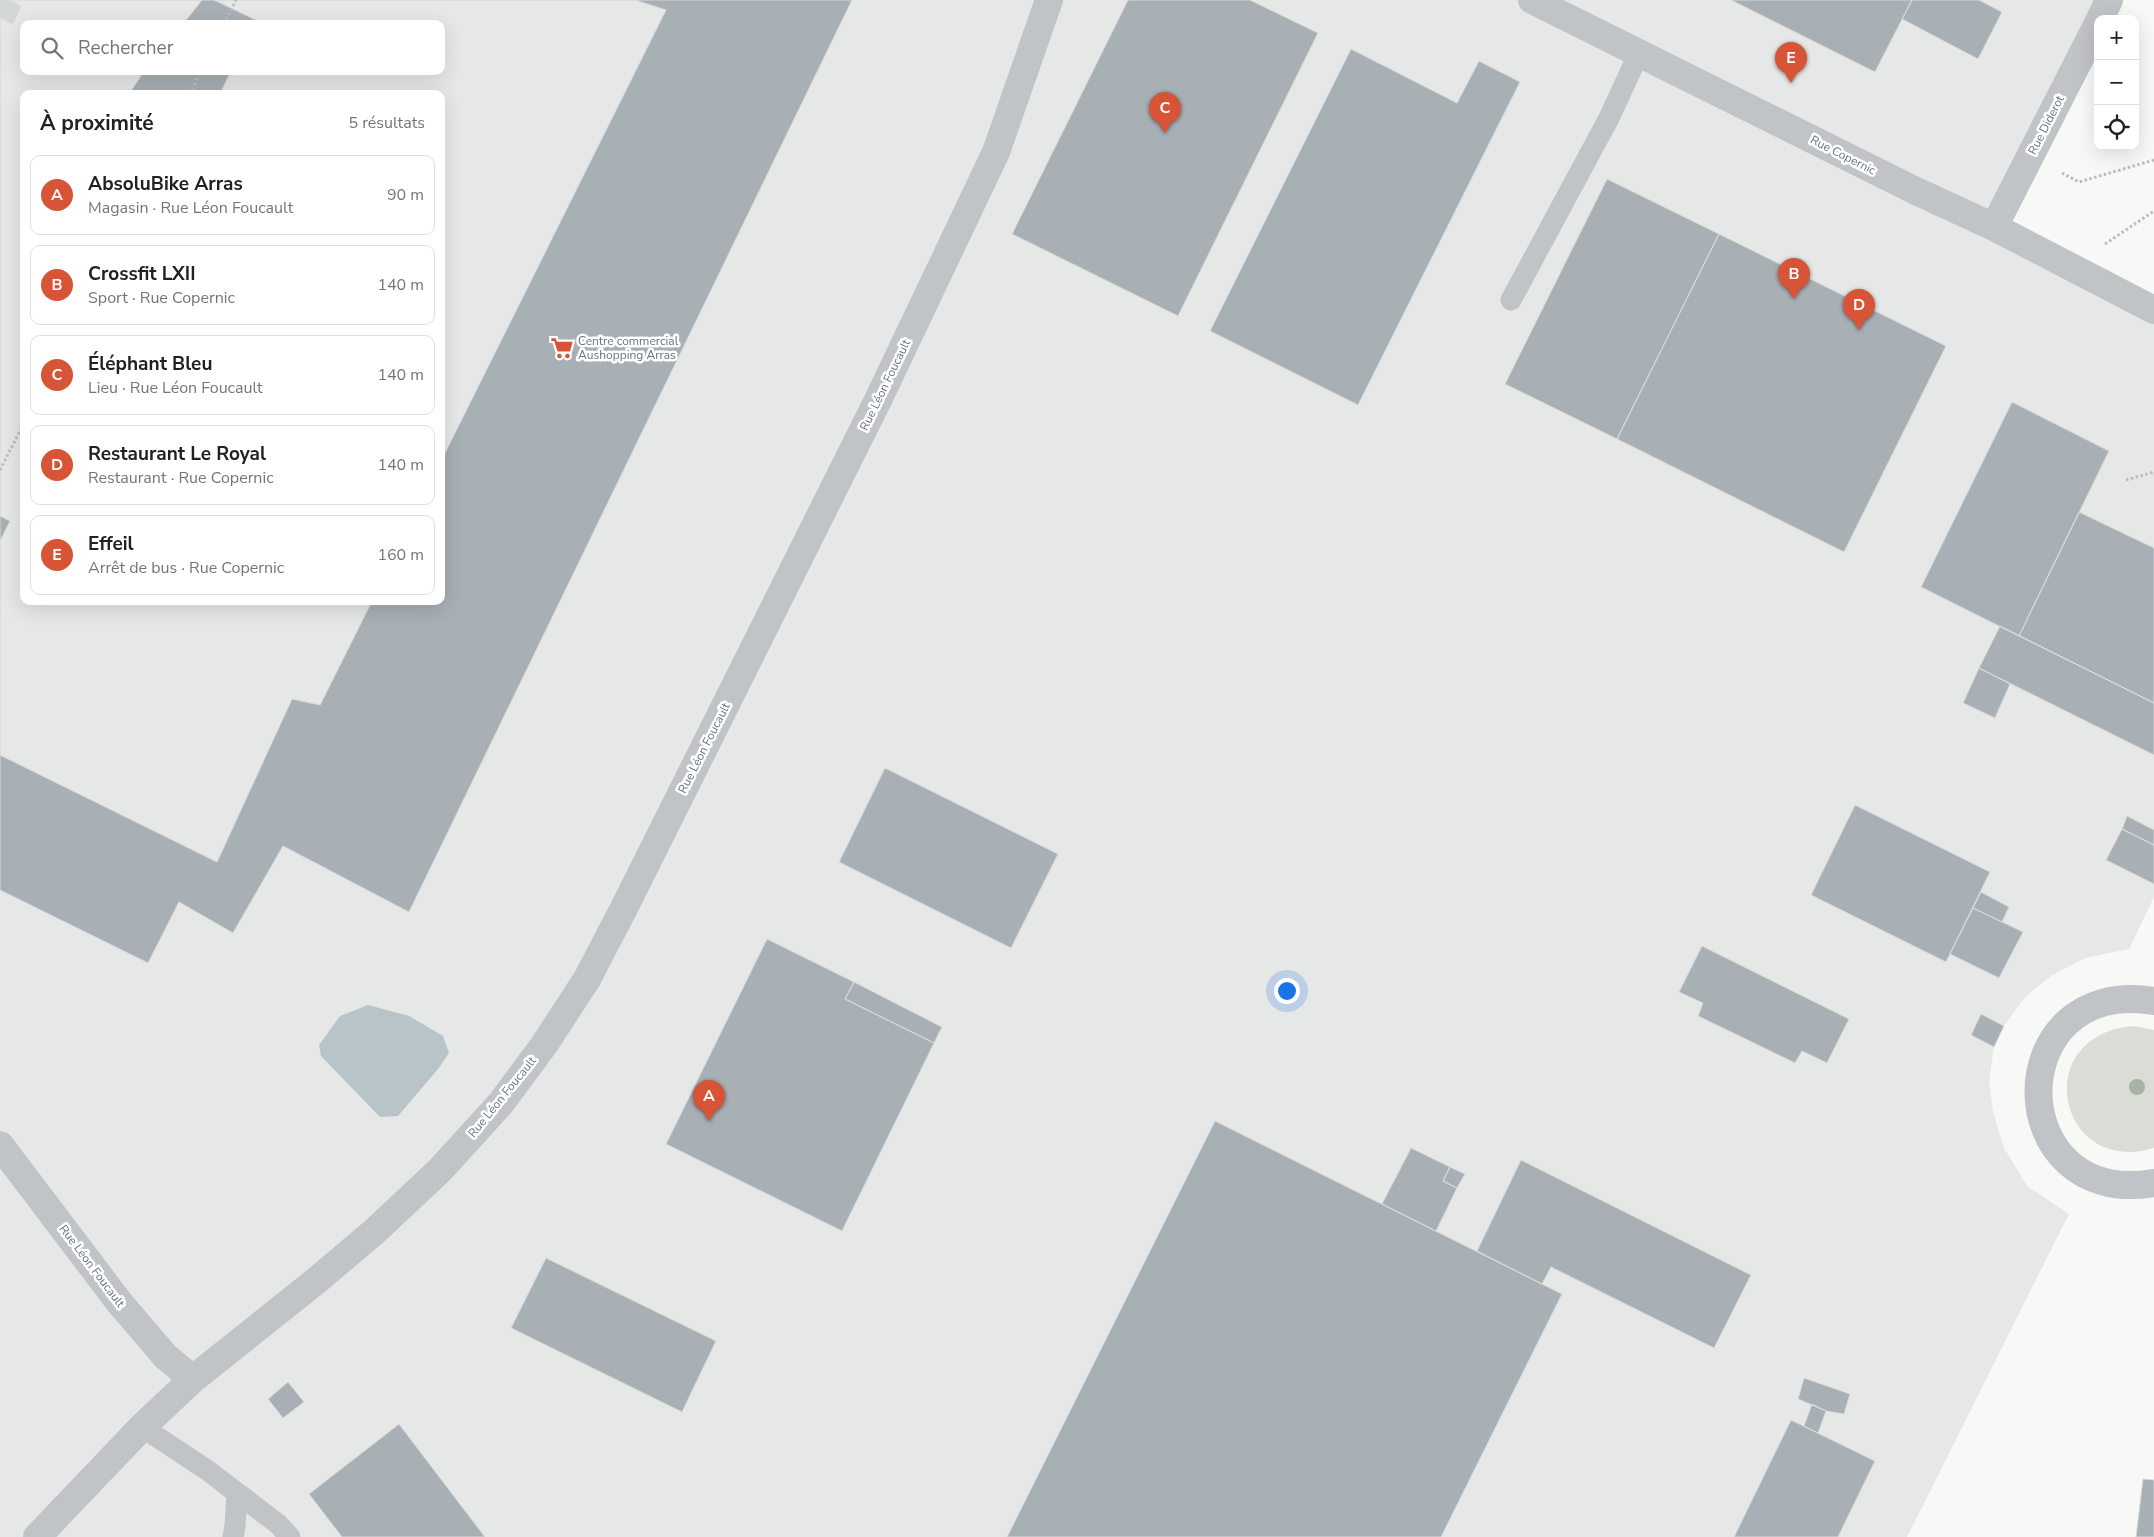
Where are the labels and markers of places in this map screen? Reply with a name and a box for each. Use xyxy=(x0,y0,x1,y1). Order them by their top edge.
pin: E xyxy=(1775,42,1807,83)
pin: C xyxy=(1149,92,1181,133)
pin: B xyxy=(1778,258,1810,299)
pin: D xyxy=(1843,289,1875,330)
place label: Centre commercial Aushopping Arras xyxy=(578,333,679,363)
supermarket icon: Centre commercial Aushopping Arras xyxy=(549,335,575,361)
pin: A xyxy=(693,1080,725,1121)

